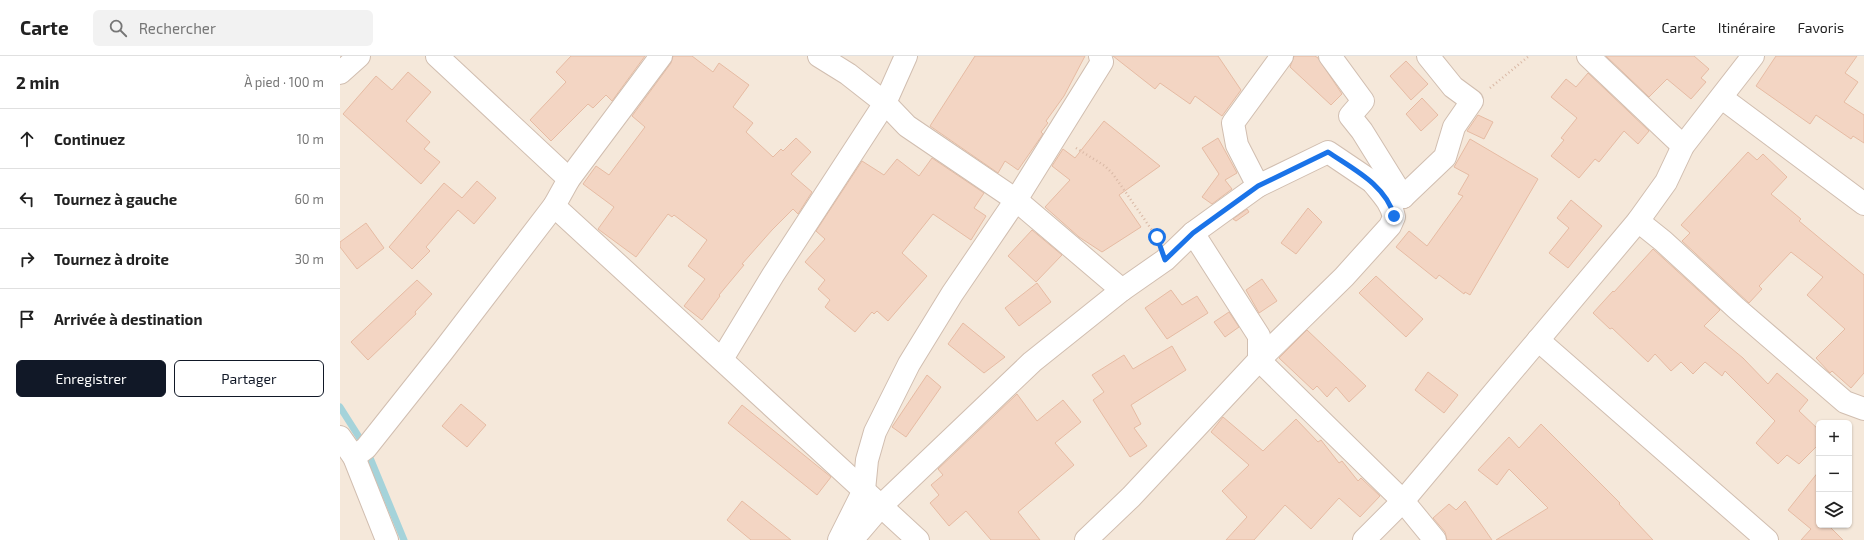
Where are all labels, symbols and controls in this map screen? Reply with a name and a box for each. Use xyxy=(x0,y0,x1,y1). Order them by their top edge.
search box xyxy=(93,10,373,46)
text: Carte xyxy=(20,16,69,39)
icon: search xyxy=(107,17,129,39)
text: Rechercher xyxy=(139,19,216,37)
text: Carte xyxy=(1662,19,1696,36)
text: Itinéraire xyxy=(1718,19,1776,36)
text: Favoris xyxy=(1798,19,1844,36)
text: 2 min xyxy=(16,72,59,92)
text: À pied · 100 m xyxy=(244,74,324,90)
icon: ahead xyxy=(16,128,38,150)
text: Continuez xyxy=(54,130,125,148)
text: 10 m xyxy=(297,131,324,147)
icon: left xyxy=(16,188,38,210)
text: Tournez à gauche xyxy=(54,190,177,208)
text: 60 m xyxy=(294,191,324,207)
route end xyxy=(1385,207,1403,225)
route start xyxy=(1148,228,1166,246)
icon: right xyxy=(16,248,38,270)
text: Tournez à droite xyxy=(54,250,169,268)
text: 30 m xyxy=(295,251,324,267)
icon: arrive xyxy=(16,308,38,330)
text: Arrivée à destination xyxy=(54,310,202,328)
button: Enregistrer xyxy=(16,360,166,397)
button: Partager xyxy=(174,360,324,397)
map controls xyxy=(1816,420,1852,528)
button: + xyxy=(1816,420,1852,456)
button: − xyxy=(1816,456,1852,492)
button: layers xyxy=(1816,492,1852,528)

